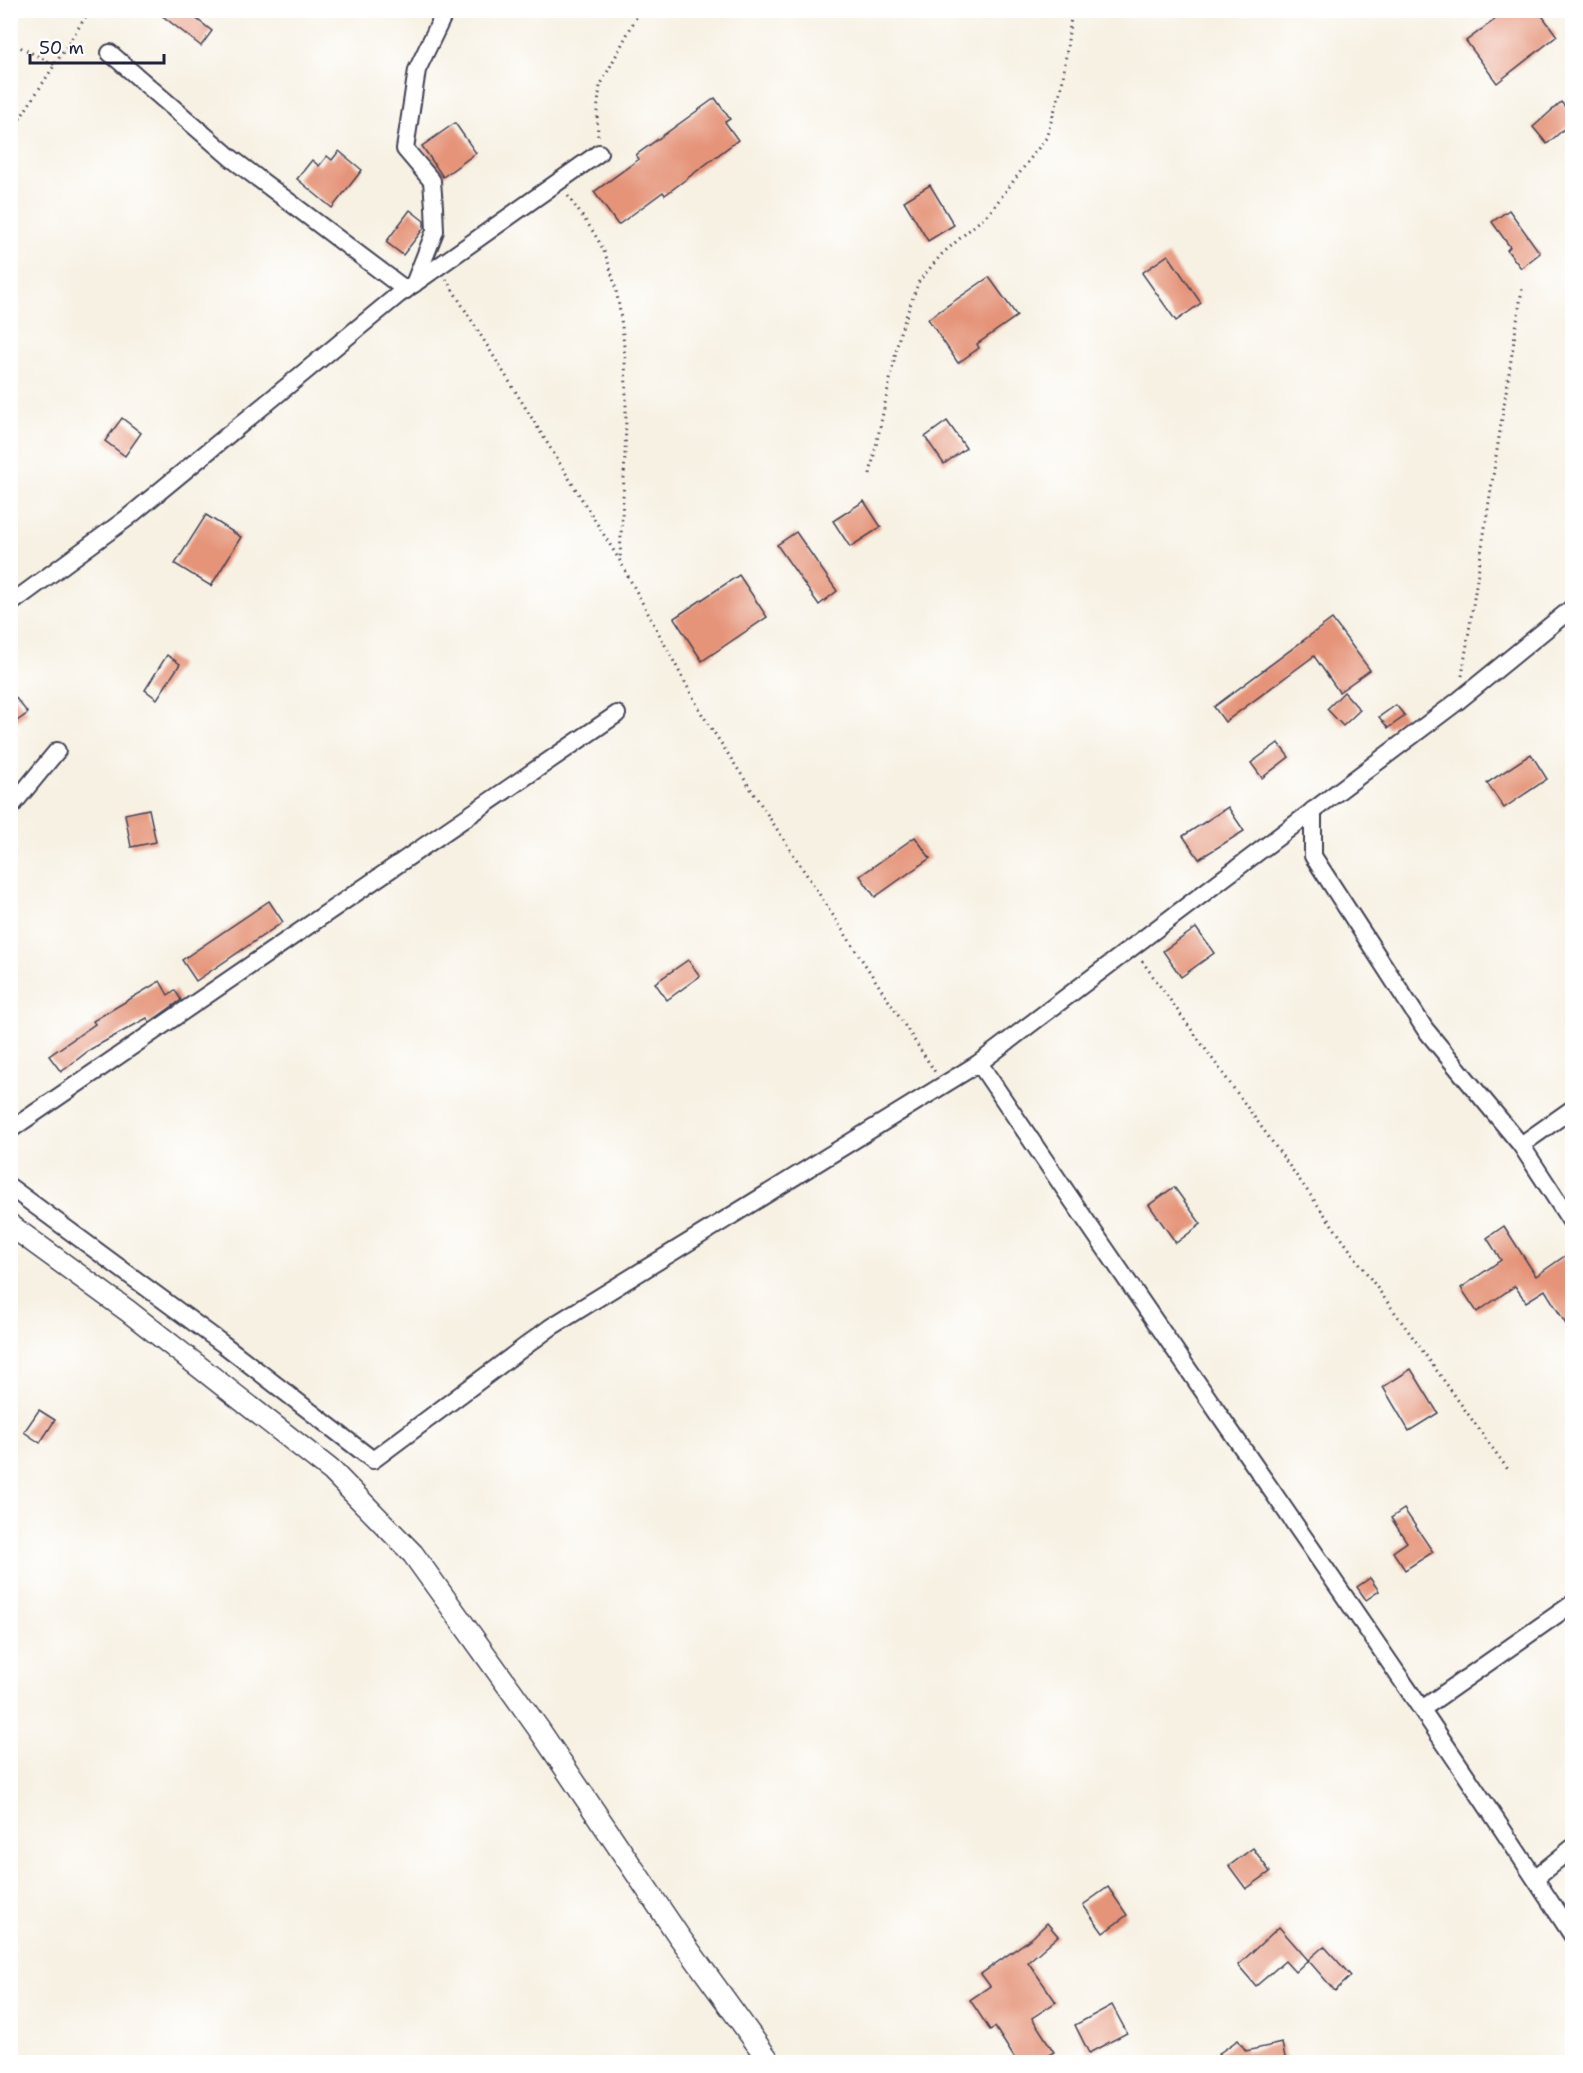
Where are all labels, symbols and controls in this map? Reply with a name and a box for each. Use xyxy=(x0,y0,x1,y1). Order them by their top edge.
scale bar xyxy=(30,27,164,65)
text: 50 m xyxy=(39,36,84,60)

